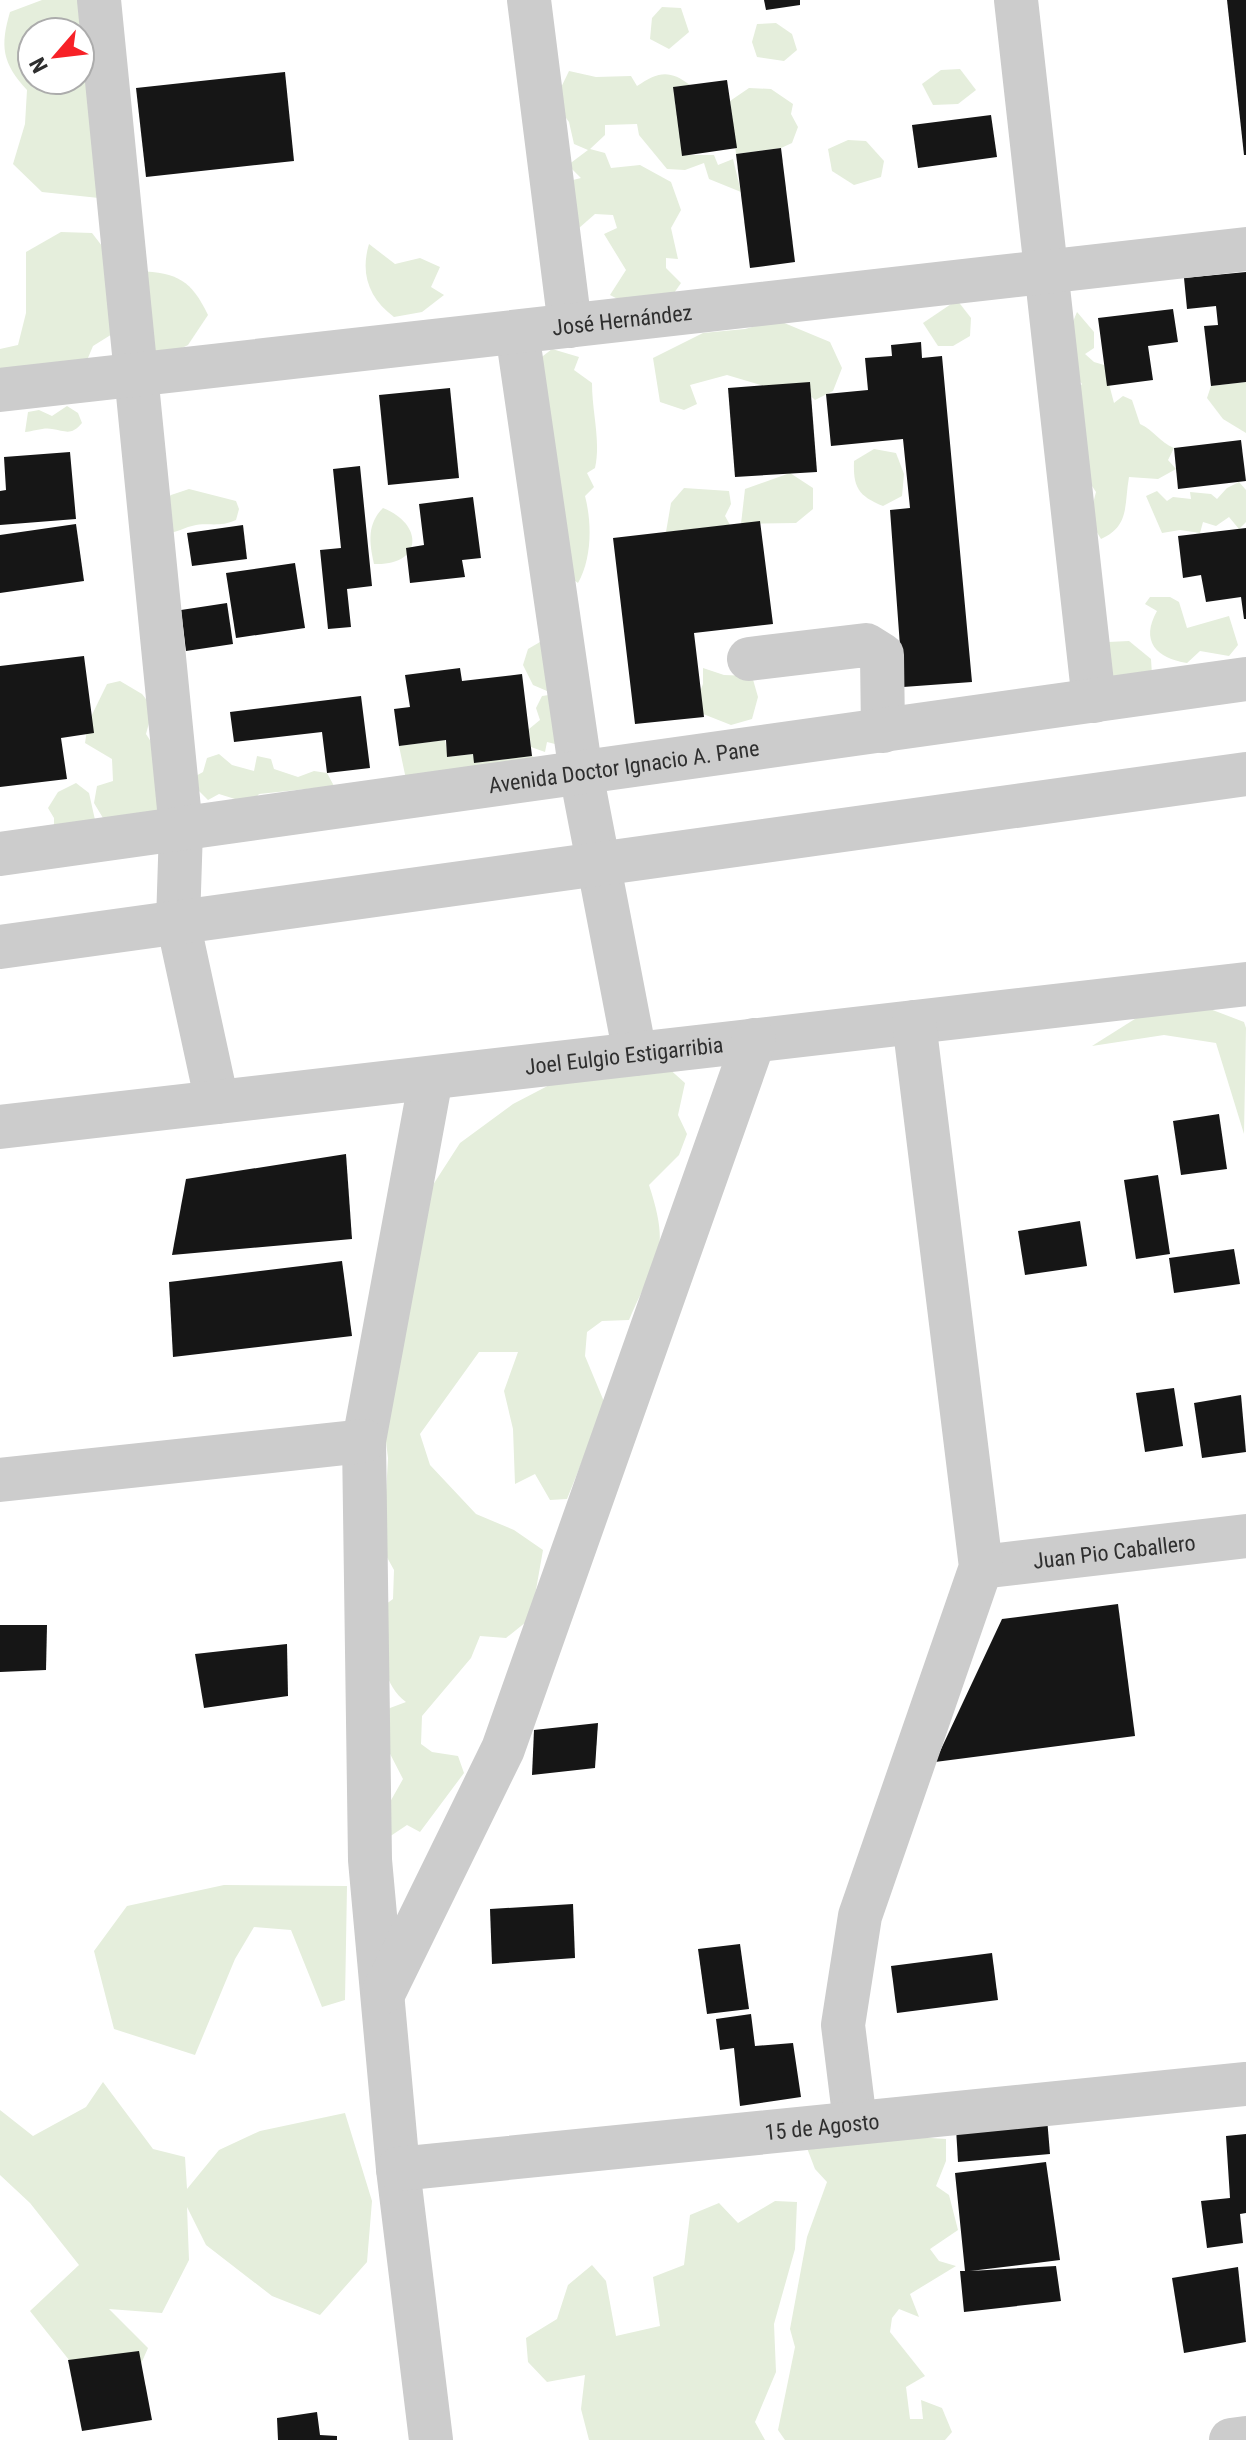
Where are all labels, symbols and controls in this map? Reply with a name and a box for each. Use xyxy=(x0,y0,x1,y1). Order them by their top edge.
north arrow xyxy=(16,16,96,96)
text: N xyxy=(25,53,53,77)
street label: José Hernández xyxy=(551,300,693,340)
street label: Avenida Doctor Ignacio A. Pane xyxy=(487,736,761,798)
street label: Joel Eulgio Estigarribia xyxy=(523,1032,725,1080)
street label: Juan Pio Caballero xyxy=(1032,1530,1197,1574)
street label: 15 de Agosto xyxy=(763,2109,880,2145)

